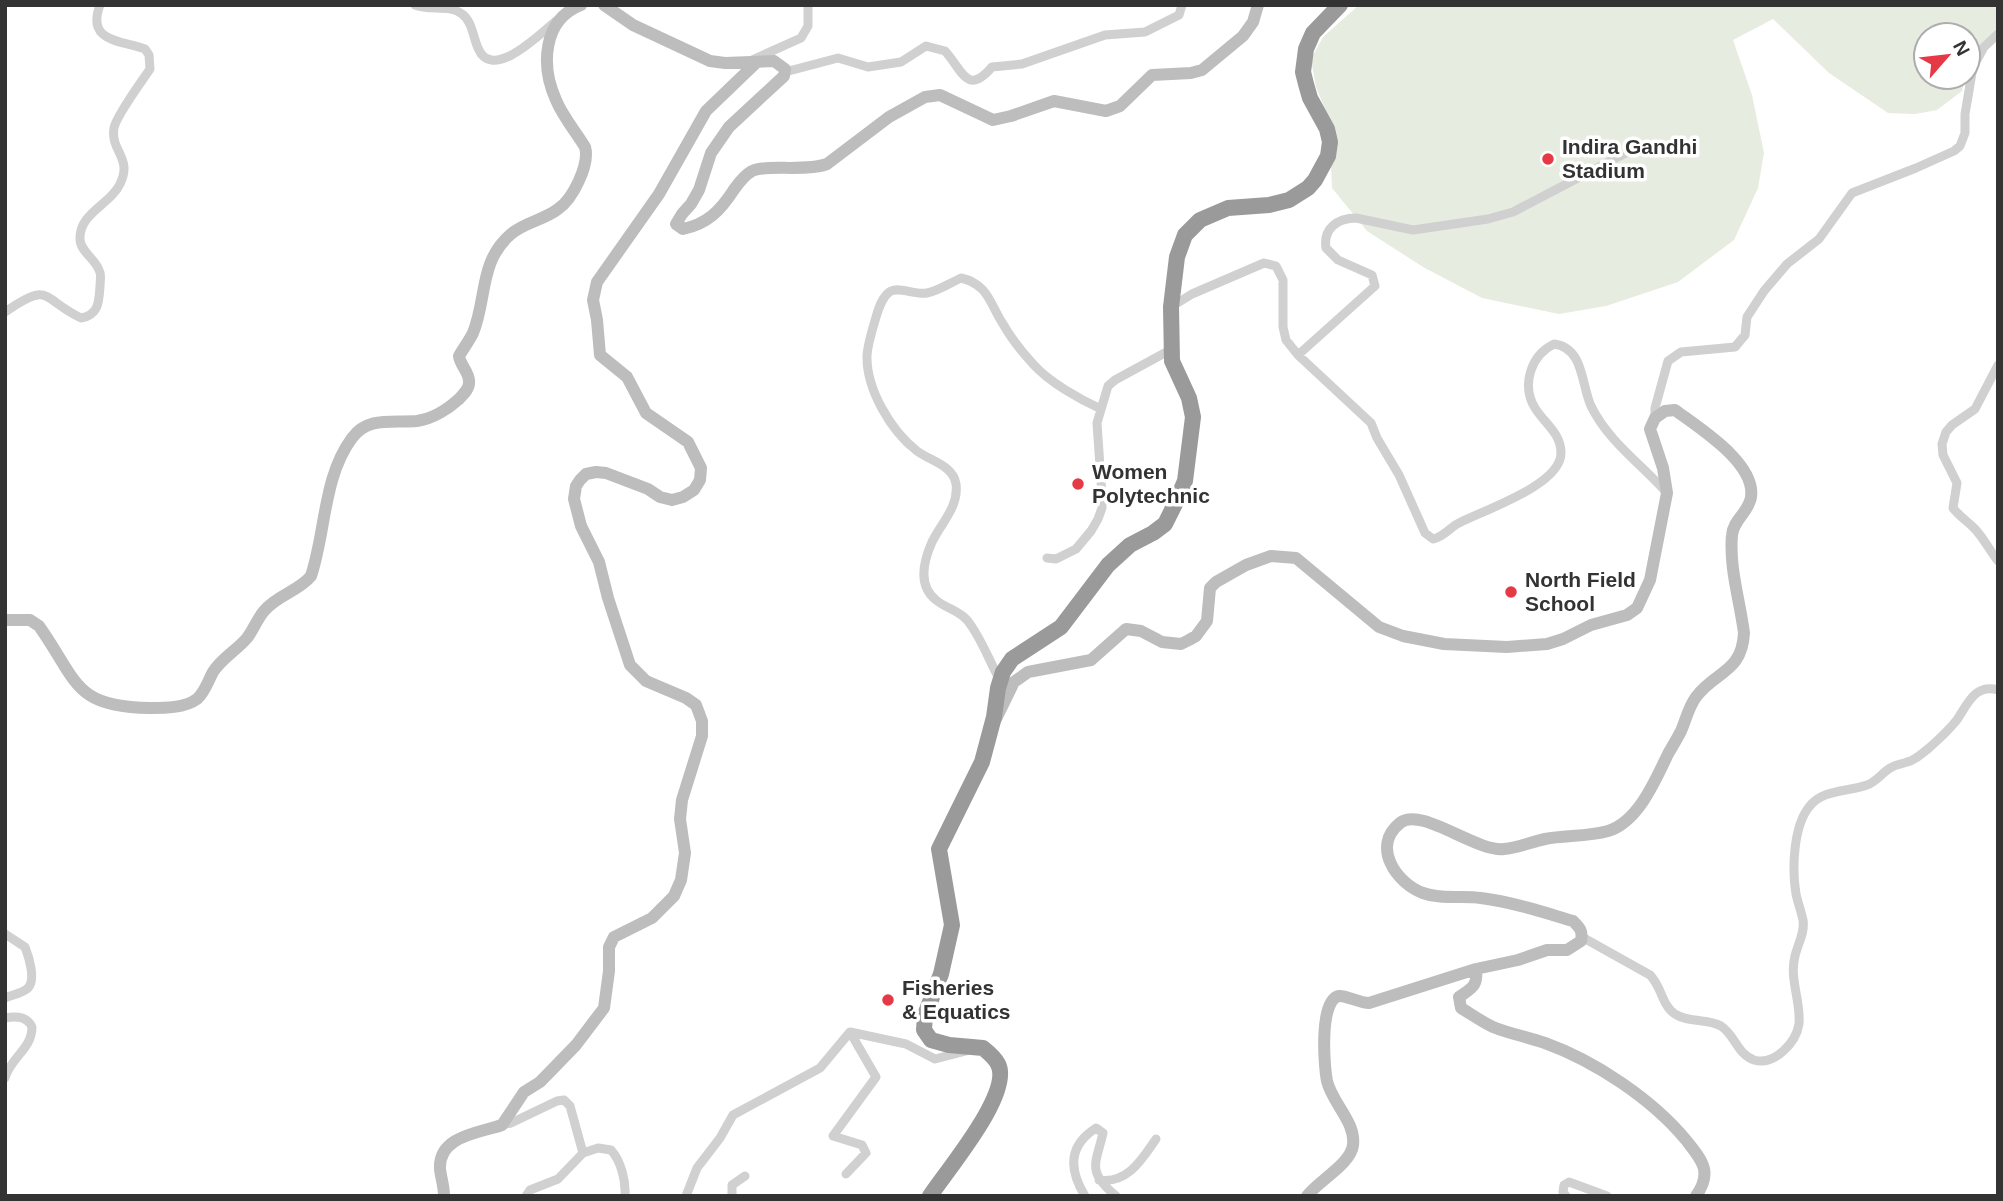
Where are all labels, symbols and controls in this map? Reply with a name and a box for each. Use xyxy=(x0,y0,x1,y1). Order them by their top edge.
north arrow xyxy=(1912,21,1982,91)
text: N xyxy=(1949,37,1974,59)
place label: Indira Gandhi Stadium xyxy=(1562,135,1697,182)
marker: Indira Gandhi Stadium xyxy=(1540,151,1556,167)
place label: Women Polytechnic xyxy=(1092,460,1210,507)
marker: Women Polytechnic xyxy=(1070,476,1086,492)
place label: North Field School xyxy=(1525,568,1636,615)
marker: North Field School xyxy=(1503,584,1519,600)
place label: Fisheries & Equatics xyxy=(902,976,1011,1023)
marker: Fisheries & Equatics xyxy=(880,992,896,1008)

